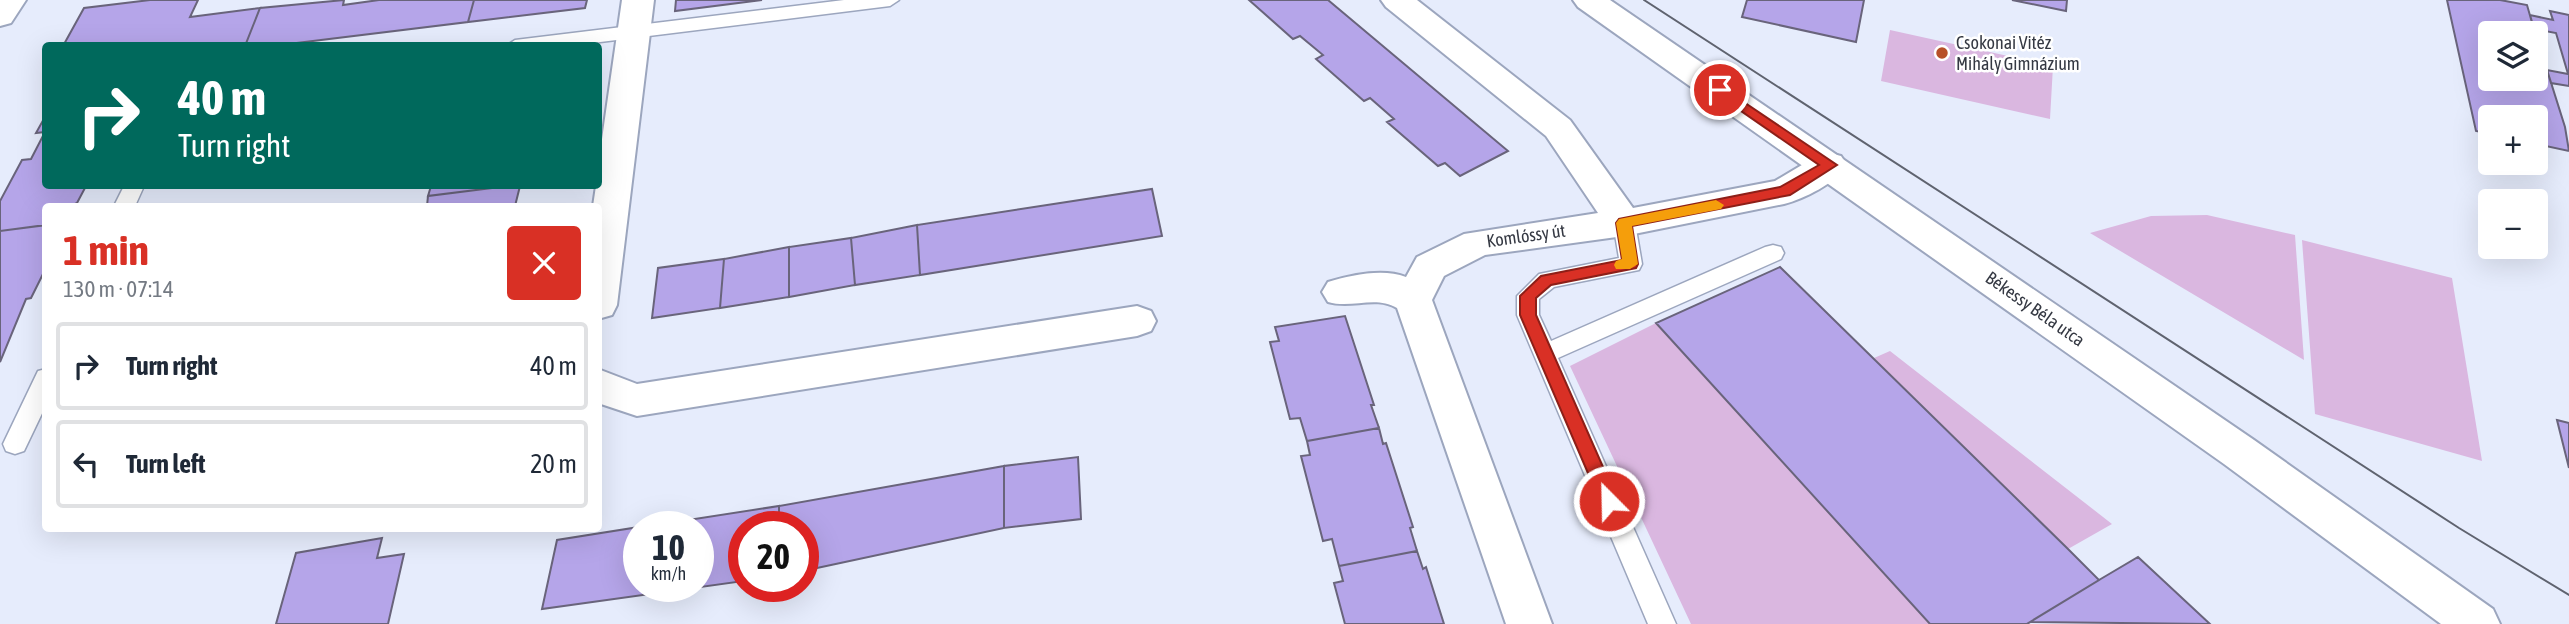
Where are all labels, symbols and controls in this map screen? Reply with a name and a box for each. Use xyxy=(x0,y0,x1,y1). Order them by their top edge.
map controls xyxy=(2478,21,2548,259)
button: layers xyxy=(2478,21,2548,91)
place label: Csokonai Vitéz Mihály Gimnázium xyxy=(1956,32,2080,74)
marker: Csokonai Vitéz Mihály Gimnázium xyxy=(1934,45,1950,61)
pin xyxy=(1690,60,1750,120)
text: 40 m xyxy=(178,69,266,125)
icon: right xyxy=(63,70,154,161)
icon: arrive xyxy=(1701,71,1739,109)
button: + xyxy=(2478,105,2548,175)
text: Turn right xyxy=(178,127,291,164)
button: − xyxy=(2478,189,2548,259)
street label: Komlóssy út xyxy=(1485,220,1567,251)
text: 1 min xyxy=(63,226,149,274)
button: close xyxy=(507,226,581,300)
street label: Békessy Béla utca xyxy=(1982,267,2089,350)
text: 130 m · 07:14 xyxy=(63,276,174,302)
icon: right xyxy=(67,347,105,385)
text: Turn right xyxy=(126,351,217,381)
text: 40 m xyxy=(530,351,577,381)
icon: left xyxy=(67,445,105,483)
text: Turn left xyxy=(126,449,206,479)
text: 20 m xyxy=(530,449,577,479)
position arrow xyxy=(1572,464,1646,538)
speed limit sign: 20 xyxy=(728,511,819,602)
text: 10 xyxy=(652,527,685,567)
text: km/h xyxy=(651,563,686,584)

